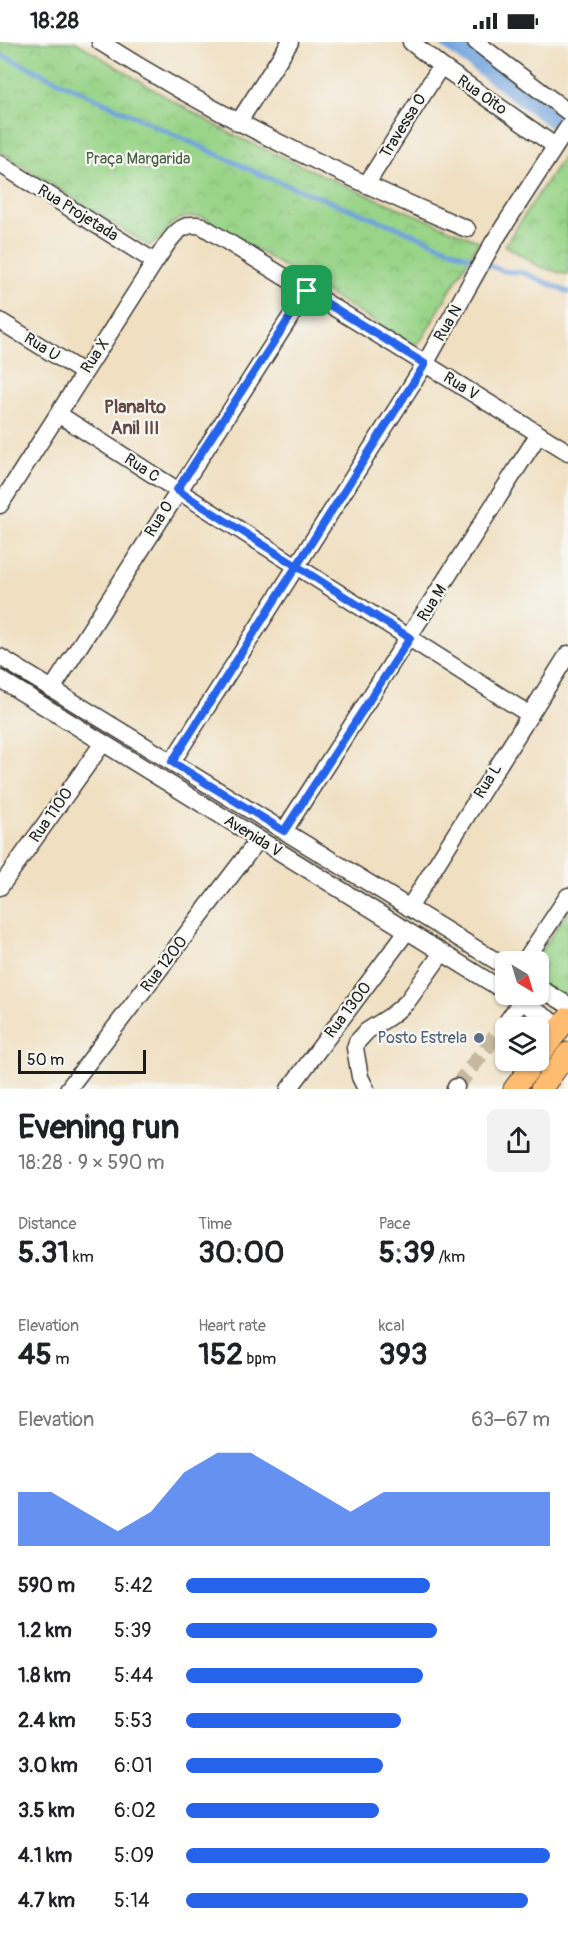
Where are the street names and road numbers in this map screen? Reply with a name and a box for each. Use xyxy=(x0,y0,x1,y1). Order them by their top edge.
street label: Rua Oito xyxy=(453,71,511,120)
street label: Travessa O xyxy=(375,90,431,162)
street label: Rua Projetada xyxy=(34,180,122,246)
street label: Rua N xyxy=(430,301,466,345)
street label: Rua U xyxy=(20,328,64,366)
street label: Rua X xyxy=(76,335,114,377)
street label: Rua V xyxy=(440,368,482,404)
street label: Rua C xyxy=(121,449,164,487)
street label: Rua O xyxy=(140,497,178,541)
street label: Rua M xyxy=(413,581,451,625)
street label: Rua L xyxy=(470,760,506,802)
street label: Rua 1100 xyxy=(25,784,77,846)
street label: Avenida V xyxy=(220,810,286,862)
street label: Rua 1200 xyxy=(136,932,192,996)
street label: Rua 1300 xyxy=(320,978,376,1042)

